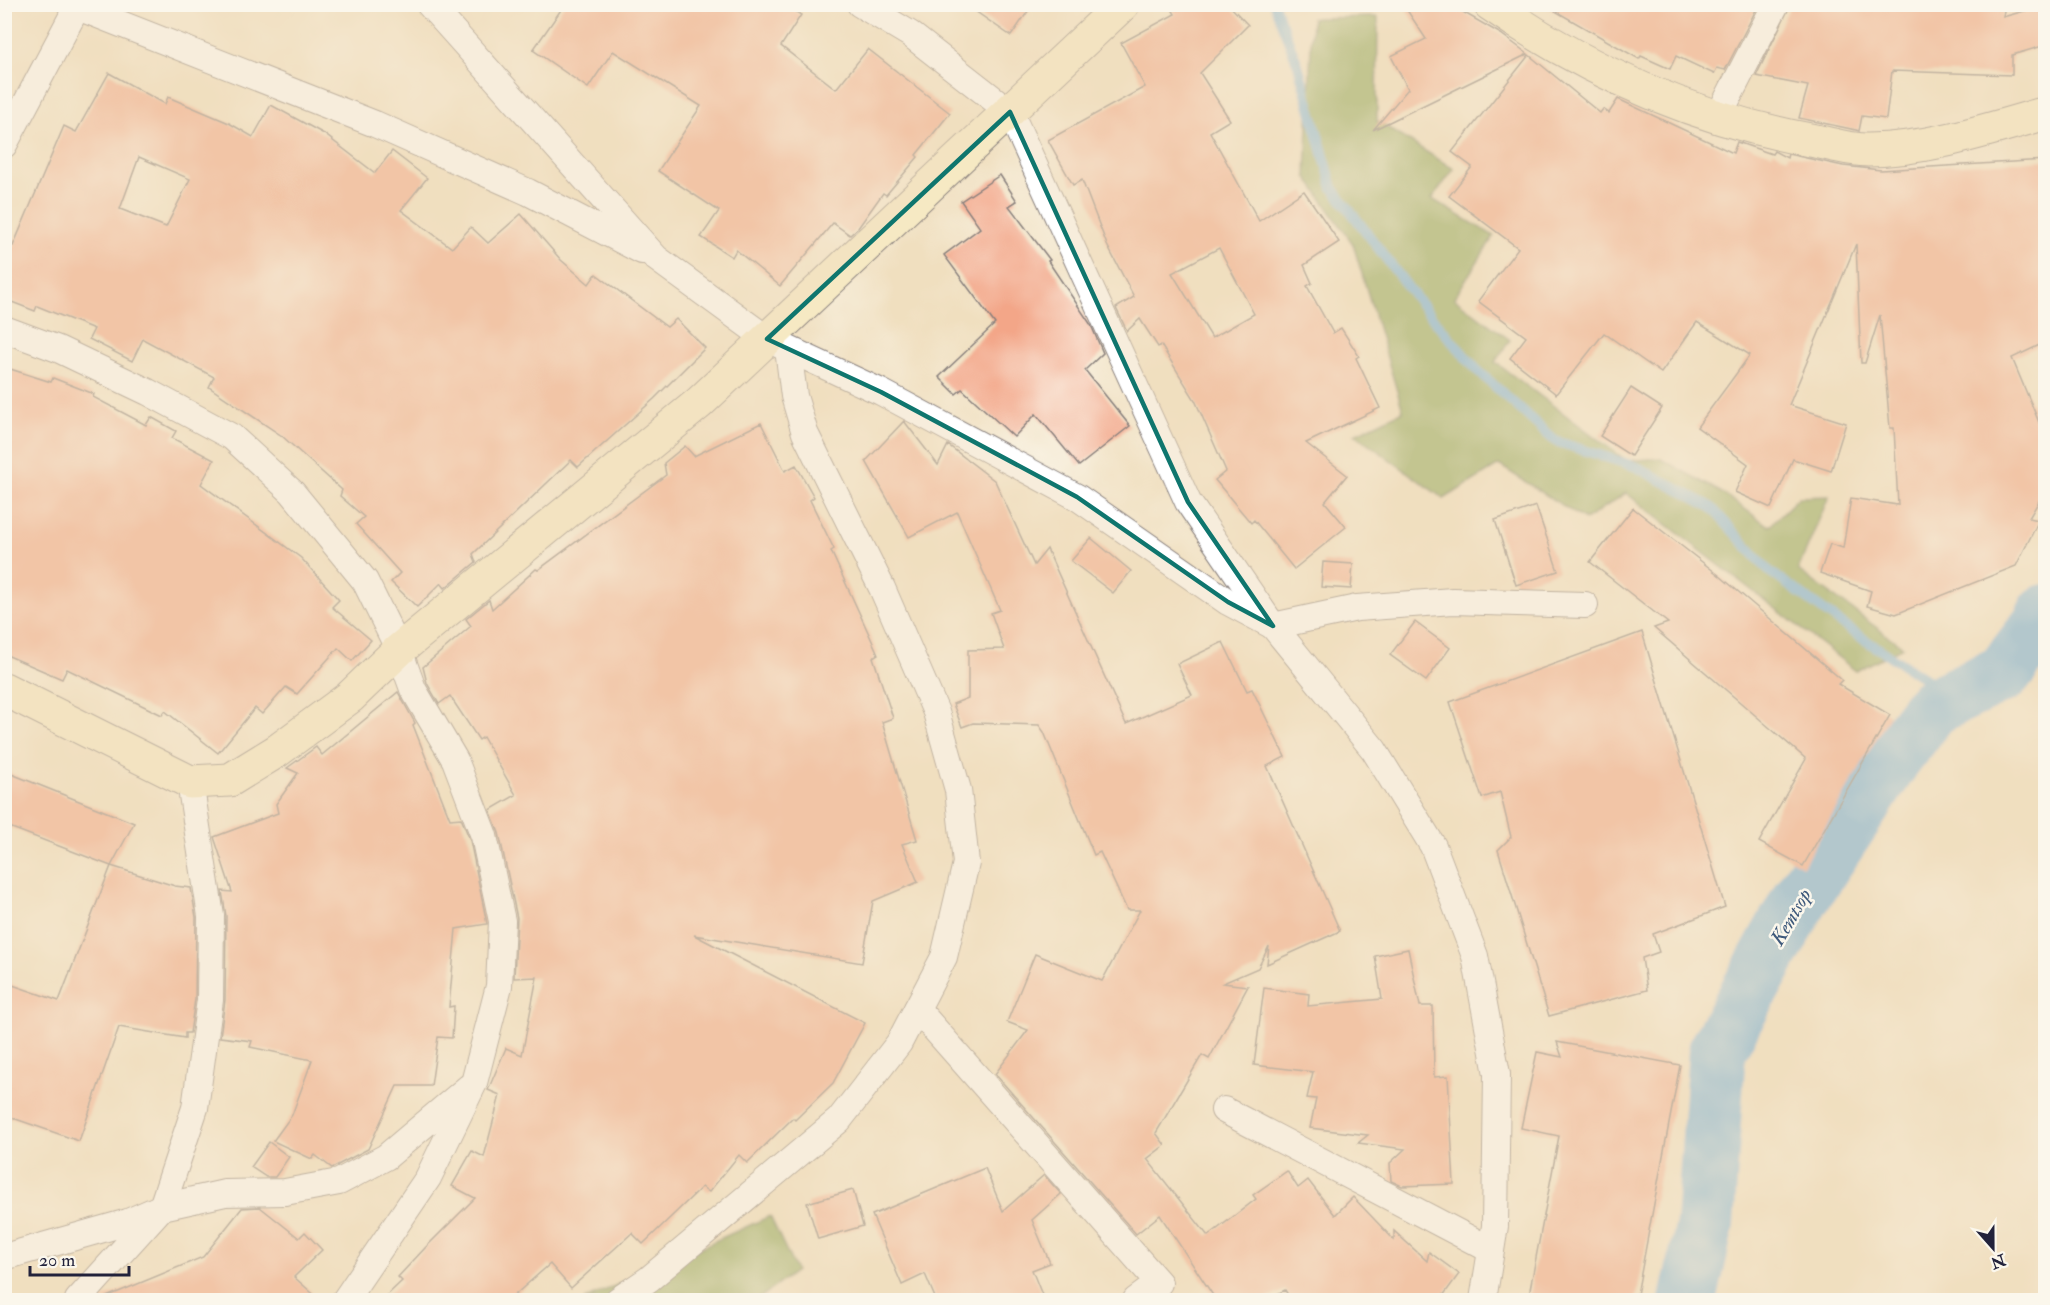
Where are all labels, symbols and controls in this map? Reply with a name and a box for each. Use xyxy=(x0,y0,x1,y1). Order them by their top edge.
water label: Kemtsop xyxy=(1764,884,1817,951)
north arrow xyxy=(1963,1218,2023,1278)
scale bar xyxy=(30,1239,129,1277)
text: 20 m xyxy=(39,1249,75,1272)
text: N xyxy=(1987,1249,2009,1273)

